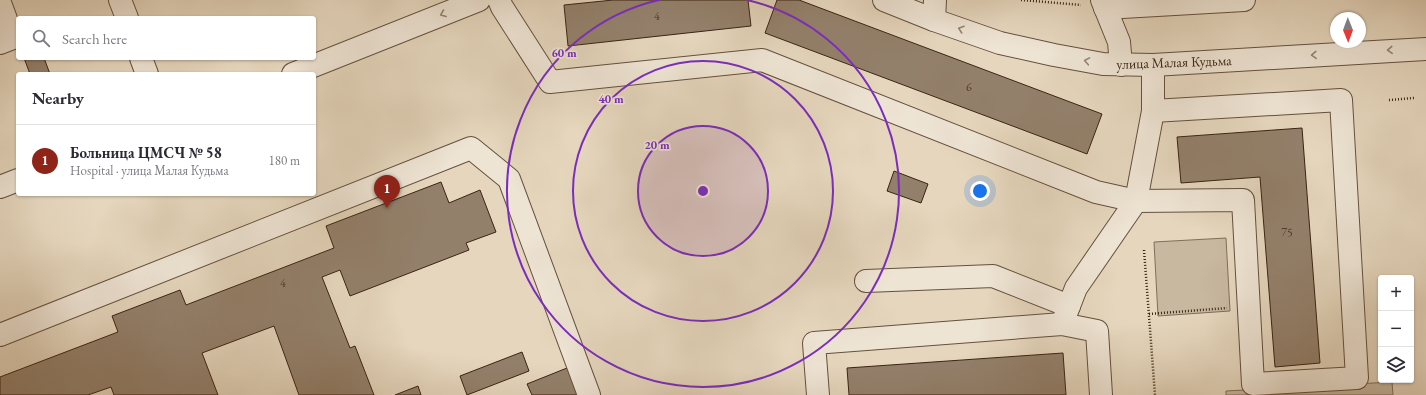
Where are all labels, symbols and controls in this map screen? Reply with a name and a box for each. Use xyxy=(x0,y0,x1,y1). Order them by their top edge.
house number: 4 xyxy=(654,8,660,24)
one-way arrow xyxy=(440,10,447,18)
north arrow xyxy=(1330,12,1366,48)
search box xyxy=(16,16,316,60)
one-way arrow xyxy=(958,26,965,34)
icon: search xyxy=(30,27,52,49)
text: Search here xyxy=(62,29,127,48)
text: 60 m xyxy=(551,45,577,61)
one-way arrow xyxy=(1387,46,1393,55)
street label: улица Малая Кудьма xyxy=(1116,51,1232,73)
one-way arrow xyxy=(1311,51,1317,60)
one-way arrow xyxy=(1084,57,1090,66)
house number: 6 xyxy=(966,79,972,95)
text: Nearby xyxy=(32,87,84,109)
text: 40 m xyxy=(598,91,624,107)
text: 20 m xyxy=(644,137,670,153)
text: Больница ЦМСЧ № 58 xyxy=(70,143,222,162)
text: 1 xyxy=(42,152,48,169)
text: 180 m xyxy=(269,152,300,169)
text: Hospital · улица Малая Кудьма xyxy=(70,162,229,179)
pin: 1 xyxy=(374,175,400,208)
your location xyxy=(970,181,990,201)
centre of rings xyxy=(696,184,710,198)
house number: 75 xyxy=(1281,224,1293,240)
house number: 4 xyxy=(280,275,286,291)
map controls xyxy=(1378,275,1414,383)
button: + xyxy=(1378,275,1414,311)
button: − xyxy=(1378,311,1414,347)
button: layers xyxy=(1378,347,1414,383)

